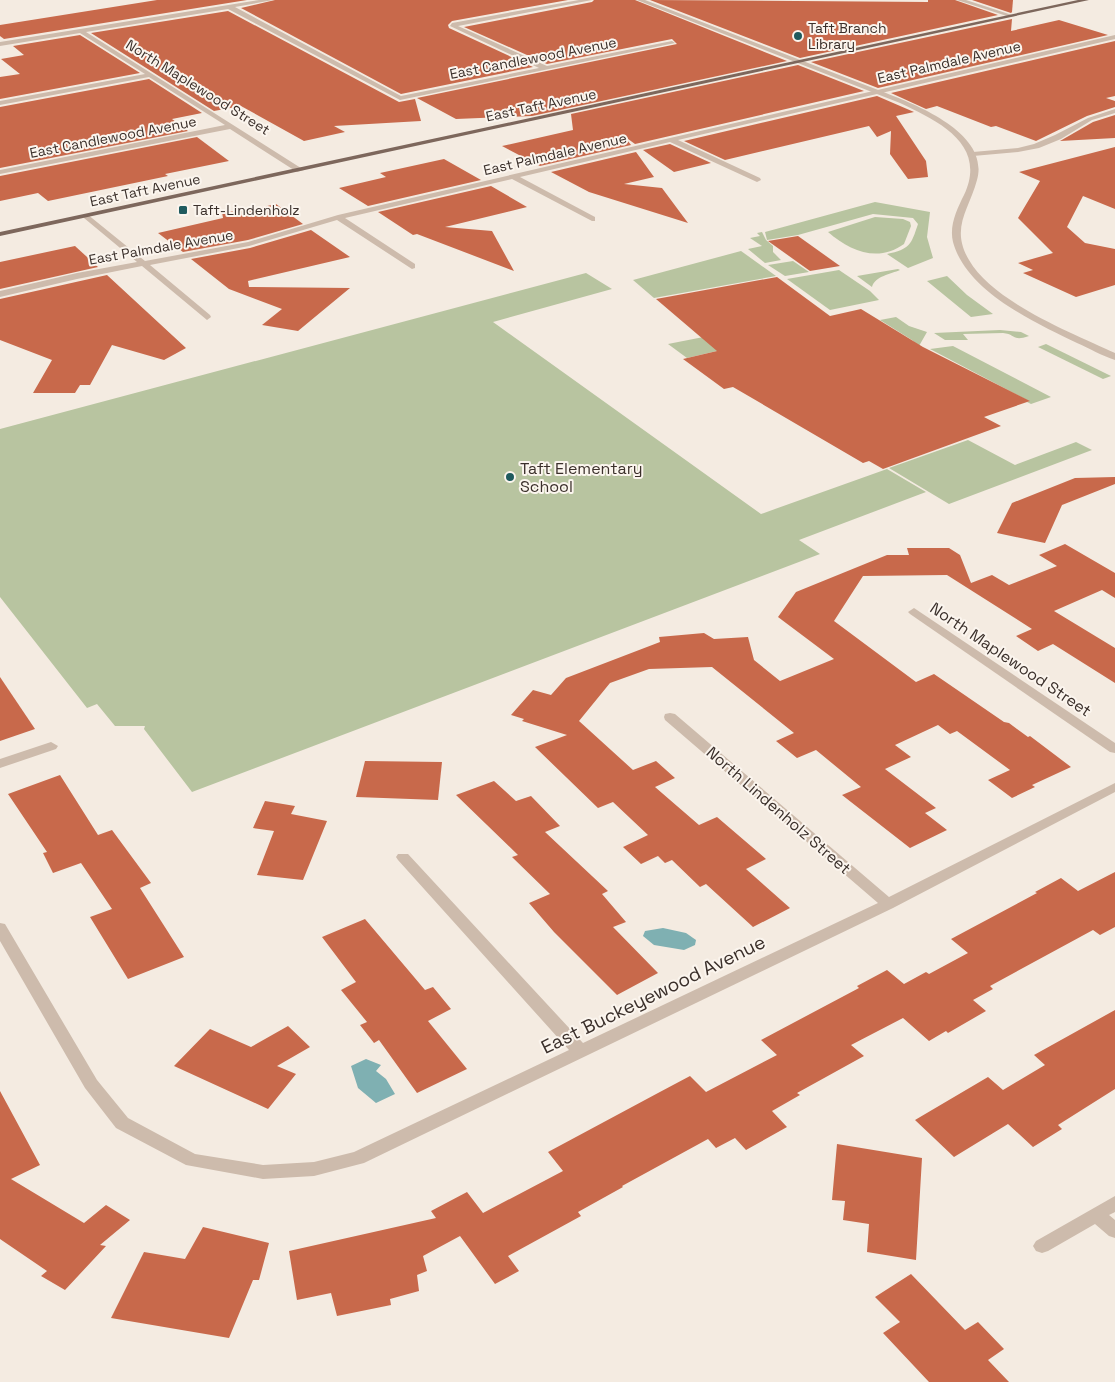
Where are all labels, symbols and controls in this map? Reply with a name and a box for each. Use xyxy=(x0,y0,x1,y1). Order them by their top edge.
place label: Taft Branch Library xyxy=(808,19,886,53)
marker: Taft Branch Library xyxy=(792,30,804,42)
street label: East Candlewood Avenue xyxy=(448,33,618,83)
street label: North Maplewood Street xyxy=(123,35,273,139)
street label: East Palmdale Avenue xyxy=(876,37,1022,87)
street label: East Taft Avenue xyxy=(484,84,598,126)
street label: East Candlewood Avenue xyxy=(28,112,198,162)
street label: East Palmdale Avenue xyxy=(482,129,628,179)
street label: East Taft Avenue xyxy=(88,169,202,211)
place label: Taft-Lindenholz xyxy=(193,201,300,219)
marker: Taft-Lindenholz xyxy=(177,204,189,216)
street label: East Palmdale Avenue xyxy=(87,225,235,269)
place label: Taft Elementary School xyxy=(520,458,643,497)
marker: Taft Elementary School xyxy=(504,471,516,483)
street label: North Maplewood Street xyxy=(926,598,1095,721)
street label: North Lindenholz Street xyxy=(702,742,855,879)
street label: East Buckeyewood Avenue xyxy=(537,929,770,1060)

